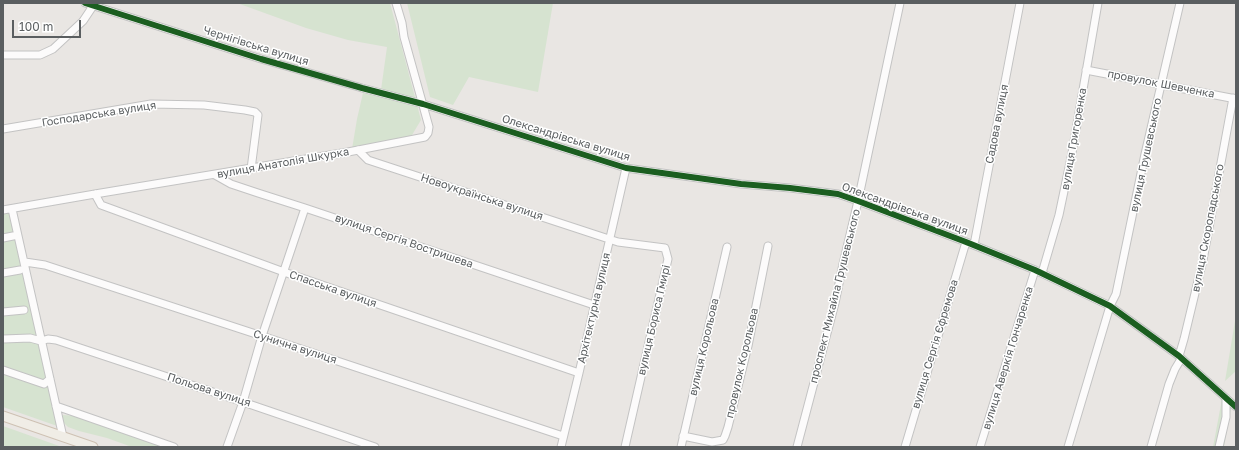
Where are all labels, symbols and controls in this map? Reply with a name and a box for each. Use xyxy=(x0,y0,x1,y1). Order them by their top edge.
scale bar xyxy=(14,12,83,38)
text: 100 m xyxy=(19,19,53,34)
street label: Чернігівська вулиця xyxy=(202,24,310,68)
street label: провулок Шевченка xyxy=(1106,67,1216,101)
street label: Садова вулиця xyxy=(983,83,1011,165)
street label: вулиця Григоренка xyxy=(1059,87,1089,191)
street label: вулиця Грушевського xyxy=(1127,97,1165,213)
street label: Господарська вулиця xyxy=(41,98,157,130)
street label: Олександрівська вулиця xyxy=(500,112,632,164)
street label: вулиця Анатолія Шкурка xyxy=(216,145,350,181)
street label: вулиця Скоропадського xyxy=(1189,163,1227,293)
street label: Новоукраїнська вулиця xyxy=(419,171,545,223)
street label: Олександрівська вулиця xyxy=(840,180,970,238)
street label: проспект Михайла Грушевського xyxy=(807,208,863,384)
street label: вулиця Сергія Востришева xyxy=(333,211,475,271)
street label: Архітектурна вулиця xyxy=(575,251,613,365)
street label: вулиця Бориса Гмирі xyxy=(635,264,673,376)
street label: Спасська вулиця xyxy=(288,268,378,310)
street label: вулиця Сергія Єфремова xyxy=(909,278,961,410)
street label: вулиця Аверкія Гончаренка xyxy=(980,285,1036,431)
street label: вулиця Корольова xyxy=(686,297,722,397)
street label: провулок Корольова xyxy=(723,307,761,419)
street label: Сунична вулиця xyxy=(252,327,338,367)
street label: Польова вулиця xyxy=(166,370,252,410)

